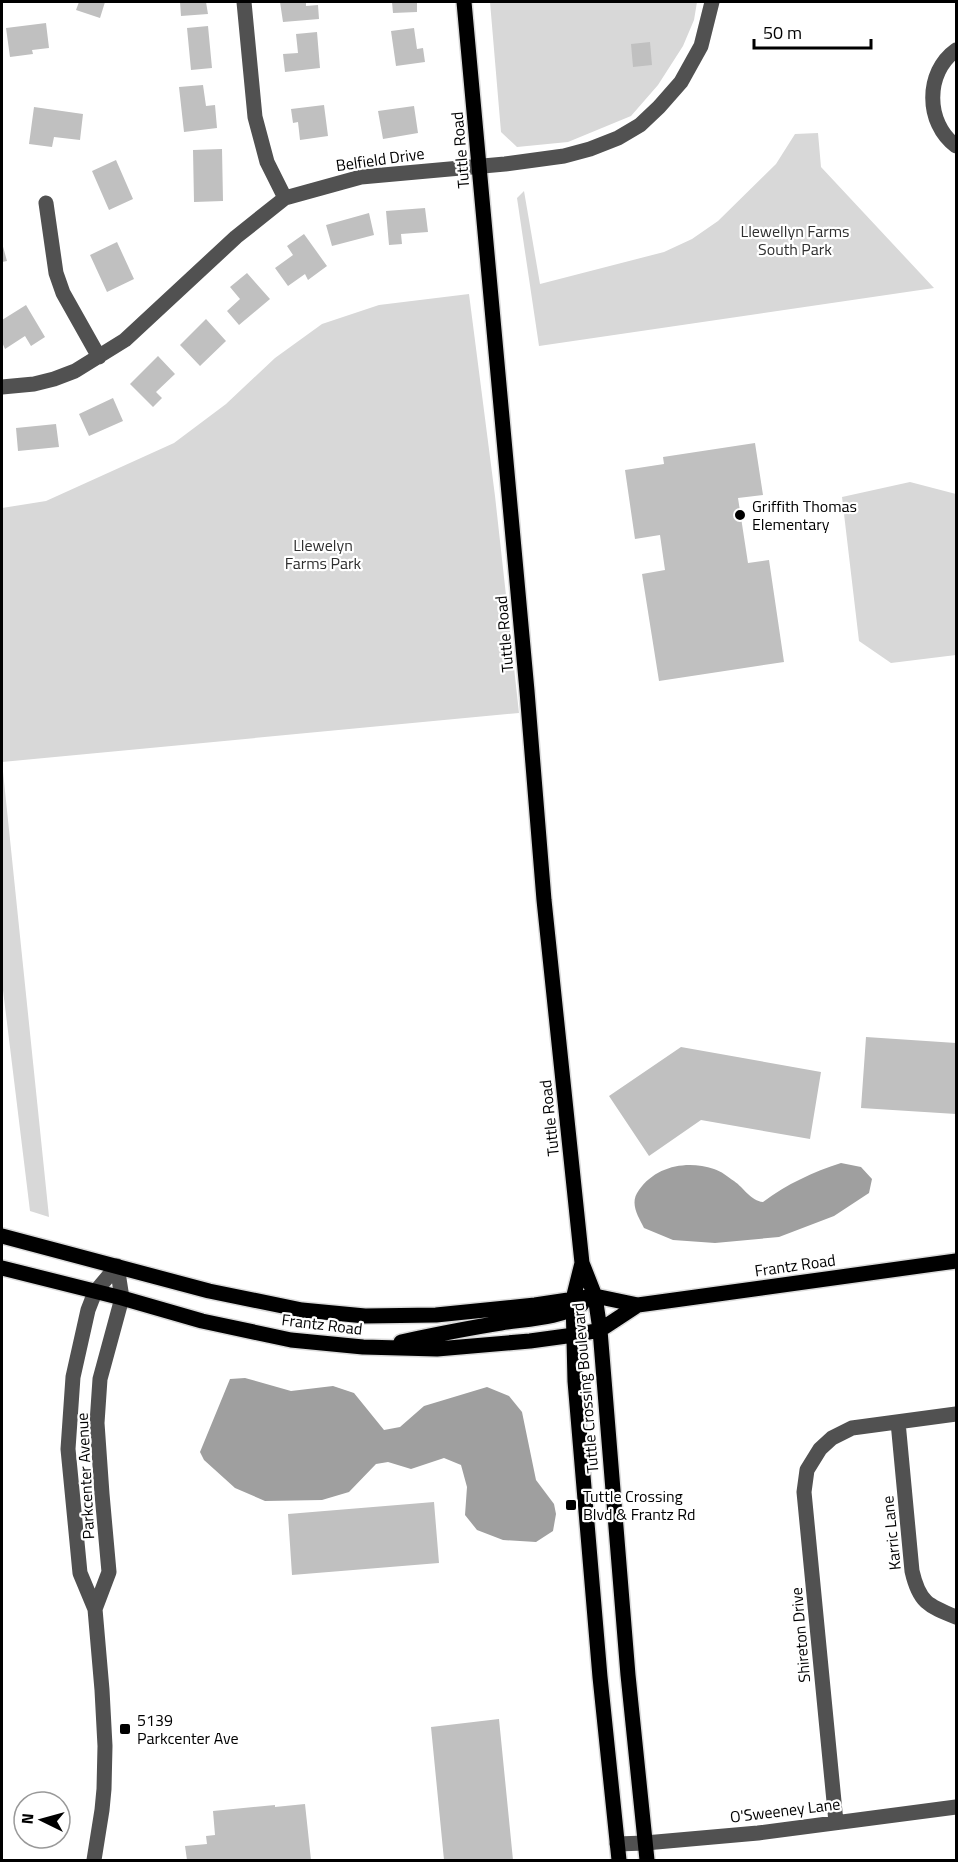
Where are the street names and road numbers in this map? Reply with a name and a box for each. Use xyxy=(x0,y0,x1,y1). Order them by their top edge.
street label: Tuttle Road xyxy=(445,111,475,189)
street label: Belfield Drive xyxy=(334,141,426,177)
street label: Tuttle Road xyxy=(489,595,519,673)
street label: Tuttle Road xyxy=(533,1079,565,1157)
street label: Frantz Road xyxy=(753,1247,837,1283)
street label: Tuttle Crossing Boulevard xyxy=(566,1302,604,1474)
street label: Frantz Road xyxy=(280,1307,364,1341)
street label: Parkcenter Avenue xyxy=(70,1412,100,1540)
street label: Karric Lane xyxy=(875,1495,907,1571)
street label: Shireton Drive xyxy=(784,1586,816,1684)
street label: O'Sweeney Lane xyxy=(729,1791,841,1829)

